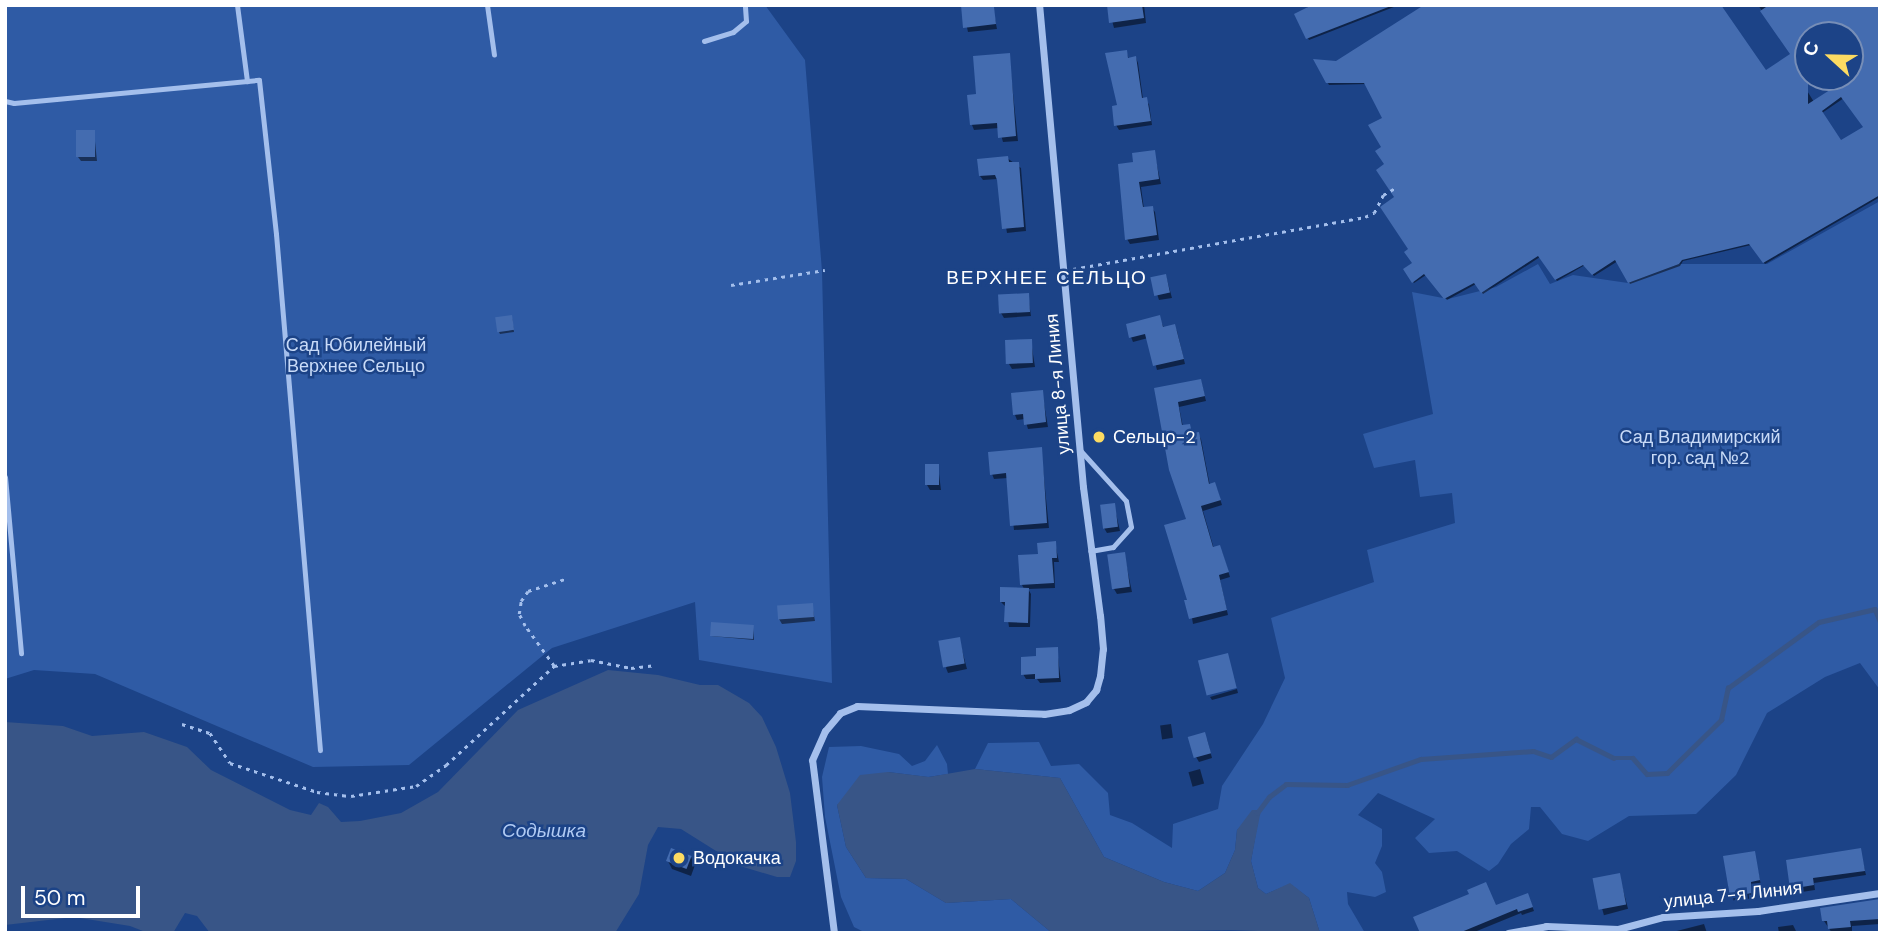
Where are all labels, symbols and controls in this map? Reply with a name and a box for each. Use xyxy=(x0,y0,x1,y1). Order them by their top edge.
north arrow xyxy=(1794,21,1864,91)
text: С xyxy=(1797,38,1825,60)
district label: ВЕРХНЕЕ СЕЛЬЦО xyxy=(948,267,1146,289)
street label: улица 8-я Линия xyxy=(1041,313,1075,455)
park label: Сад Юбилейный Верхнее Сельцо xyxy=(286,335,426,378)
place label: Сельцо-2 xyxy=(1113,426,1196,448)
park label: Сад Владимирский гор. сад №2 xyxy=(1619,427,1781,470)
marker: Сельцо-2 xyxy=(1091,429,1107,445)
water label: Содышка xyxy=(502,820,586,842)
place label: Водокачка xyxy=(693,847,781,869)
marker: Водокачка xyxy=(671,850,687,866)
scale bar xyxy=(24,872,144,916)
street label: улица 7-я Линия xyxy=(1663,877,1803,913)
text: 50 m xyxy=(34,884,85,912)

